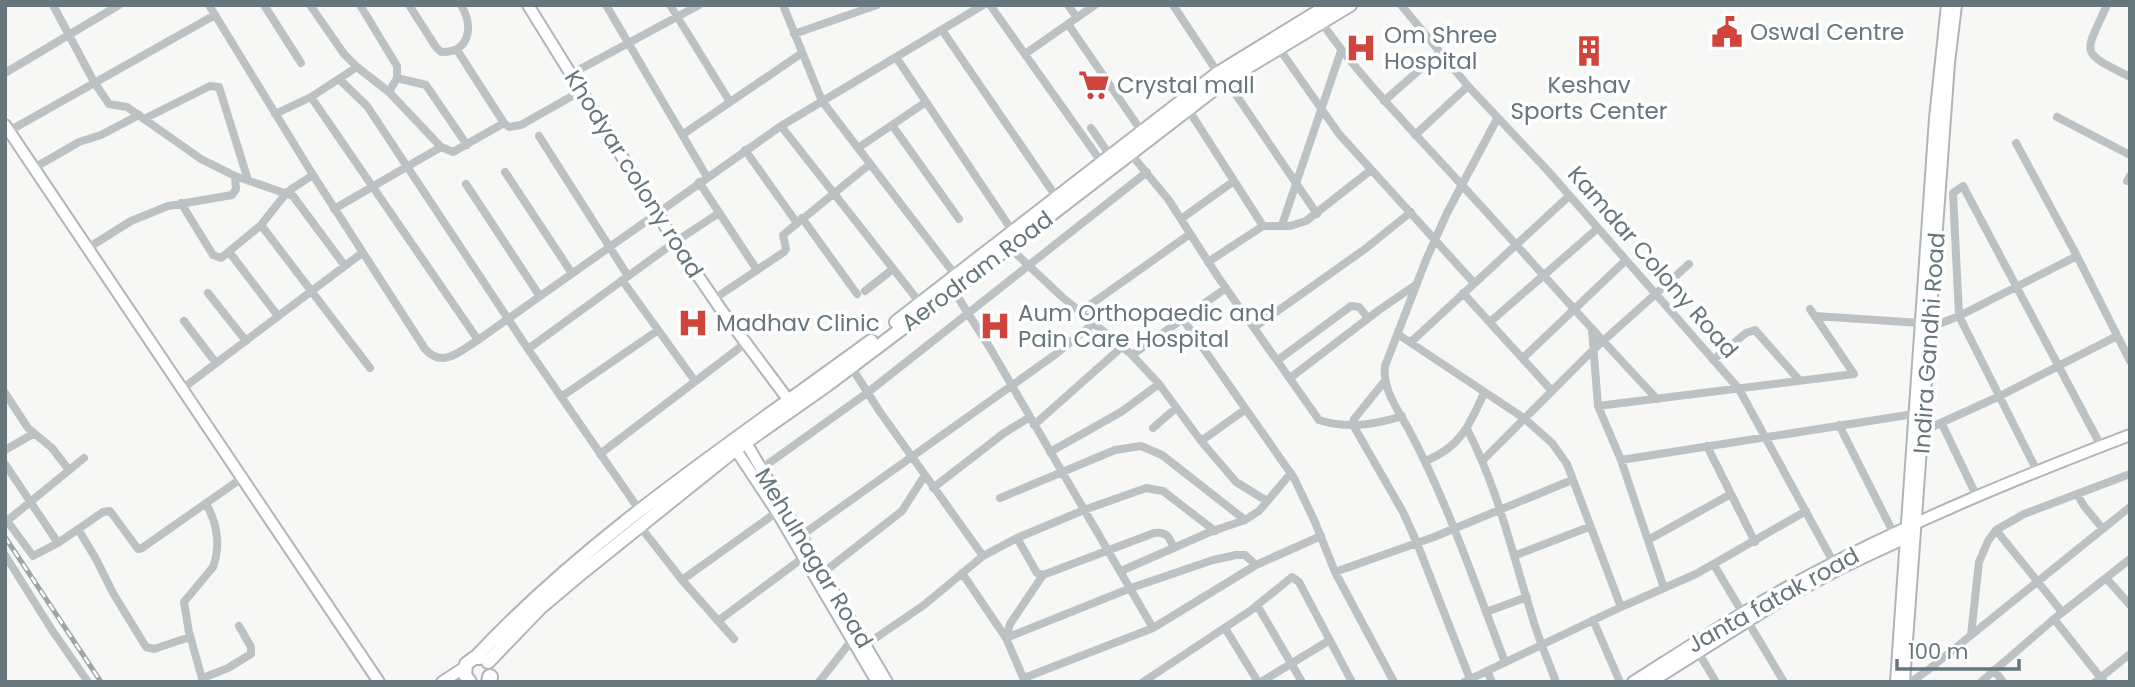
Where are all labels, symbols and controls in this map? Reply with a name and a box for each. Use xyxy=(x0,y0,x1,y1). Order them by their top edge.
public building icon: Oswal Centre xyxy=(1710,15,1744,49)
place label: Oswal Centre xyxy=(1750,16,1904,48)
place label: Om Shree Hospital xyxy=(1384,19,1497,77)
hospital icon: Om Shree Hospital xyxy=(1344,31,1378,65)
building icon: Keshav Sports Center xyxy=(1572,34,1606,68)
street label: Khodyar colony road xyxy=(557,64,711,284)
supermarket icon: Crystal mall xyxy=(1077,68,1111,102)
place label: Crystal mall xyxy=(1117,69,1255,101)
place label: Keshav Sports Center xyxy=(1511,69,1667,127)
street label: Kamdar Colony Road xyxy=(1560,159,1746,365)
street label: Aerodram Road xyxy=(895,203,1059,339)
street label: Indira Gandhi Road xyxy=(1905,231,1953,455)
place label: Aum Orthopaedic and Pain Care Hospital xyxy=(1018,297,1275,355)
hospital icon: Madhav Clinic xyxy=(676,306,710,340)
place label: Madhav Clinic xyxy=(716,307,880,339)
hospital icon: Aum Orthopaedic and Pain Care Hospital xyxy=(978,309,1012,343)
street label: Mehulnagar Road xyxy=(747,462,881,654)
street label: Janta fatak road xyxy=(1681,539,1865,661)
scale bar xyxy=(1897,628,2020,672)
text: 100 m xyxy=(1908,637,1968,666)

